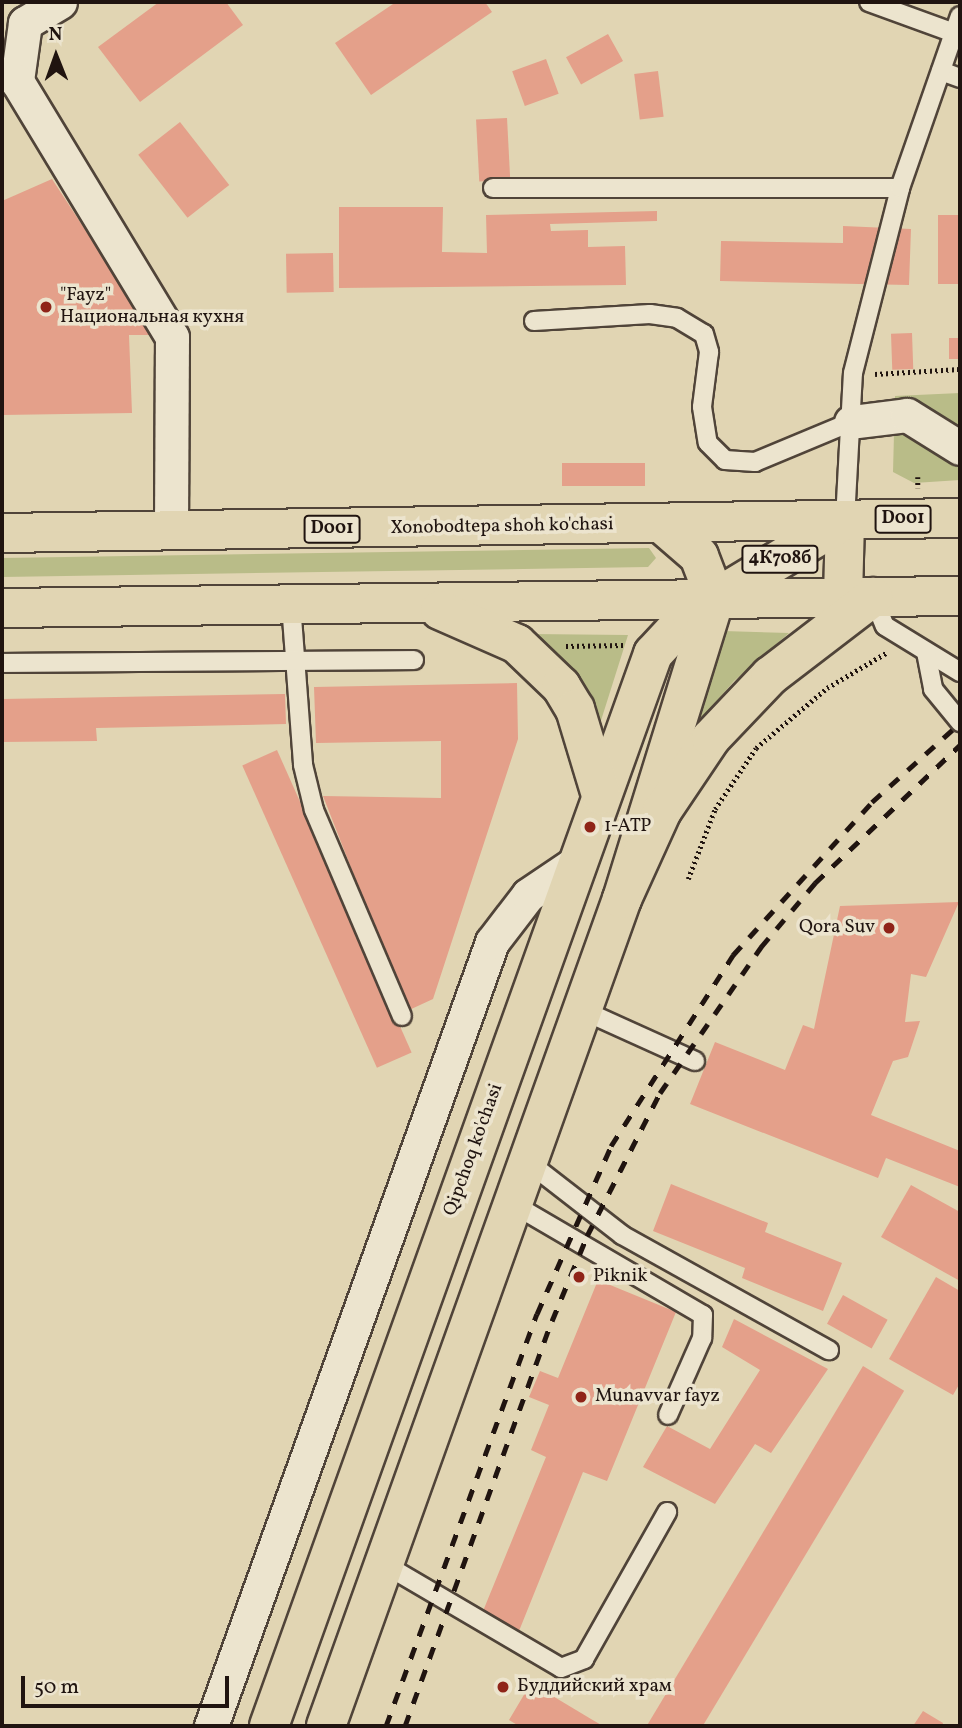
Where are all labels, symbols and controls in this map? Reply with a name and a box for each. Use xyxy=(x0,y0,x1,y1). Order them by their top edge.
north arrow xyxy=(21,21,91,91)
text: N xyxy=(49,22,63,48)
place label: "Fayz" Национальная кухня xyxy=(60,285,244,329)
marker: "Fayz" Национальная кухня xyxy=(38,299,54,315)
road number: D001 xyxy=(873,504,933,534)
road number: D001 xyxy=(302,514,362,544)
street label: Xonobodtepa shoh ko'chasi xyxy=(390,514,614,540)
road number: 4К708б xyxy=(740,544,820,574)
place label: 1-ATP xyxy=(604,816,651,838)
marker: 1-ATP xyxy=(582,819,598,835)
place label: Qora Suv xyxy=(799,917,875,939)
marker: Qora Suv xyxy=(881,920,897,936)
street label: Qipchoq ko'chasi xyxy=(440,1081,508,1219)
place label: Piknik xyxy=(593,1266,648,1288)
marker: Piknik xyxy=(571,1269,587,1285)
place label: Munavvar fayz xyxy=(595,1386,720,1408)
marker: Munavvar fayz xyxy=(573,1389,589,1405)
scale bar xyxy=(24,1662,233,1706)
text: 50 m xyxy=(34,1673,79,1702)
place label: Буддийский храм xyxy=(517,1676,672,1698)
marker: Буддийский храм xyxy=(495,1679,511,1695)

